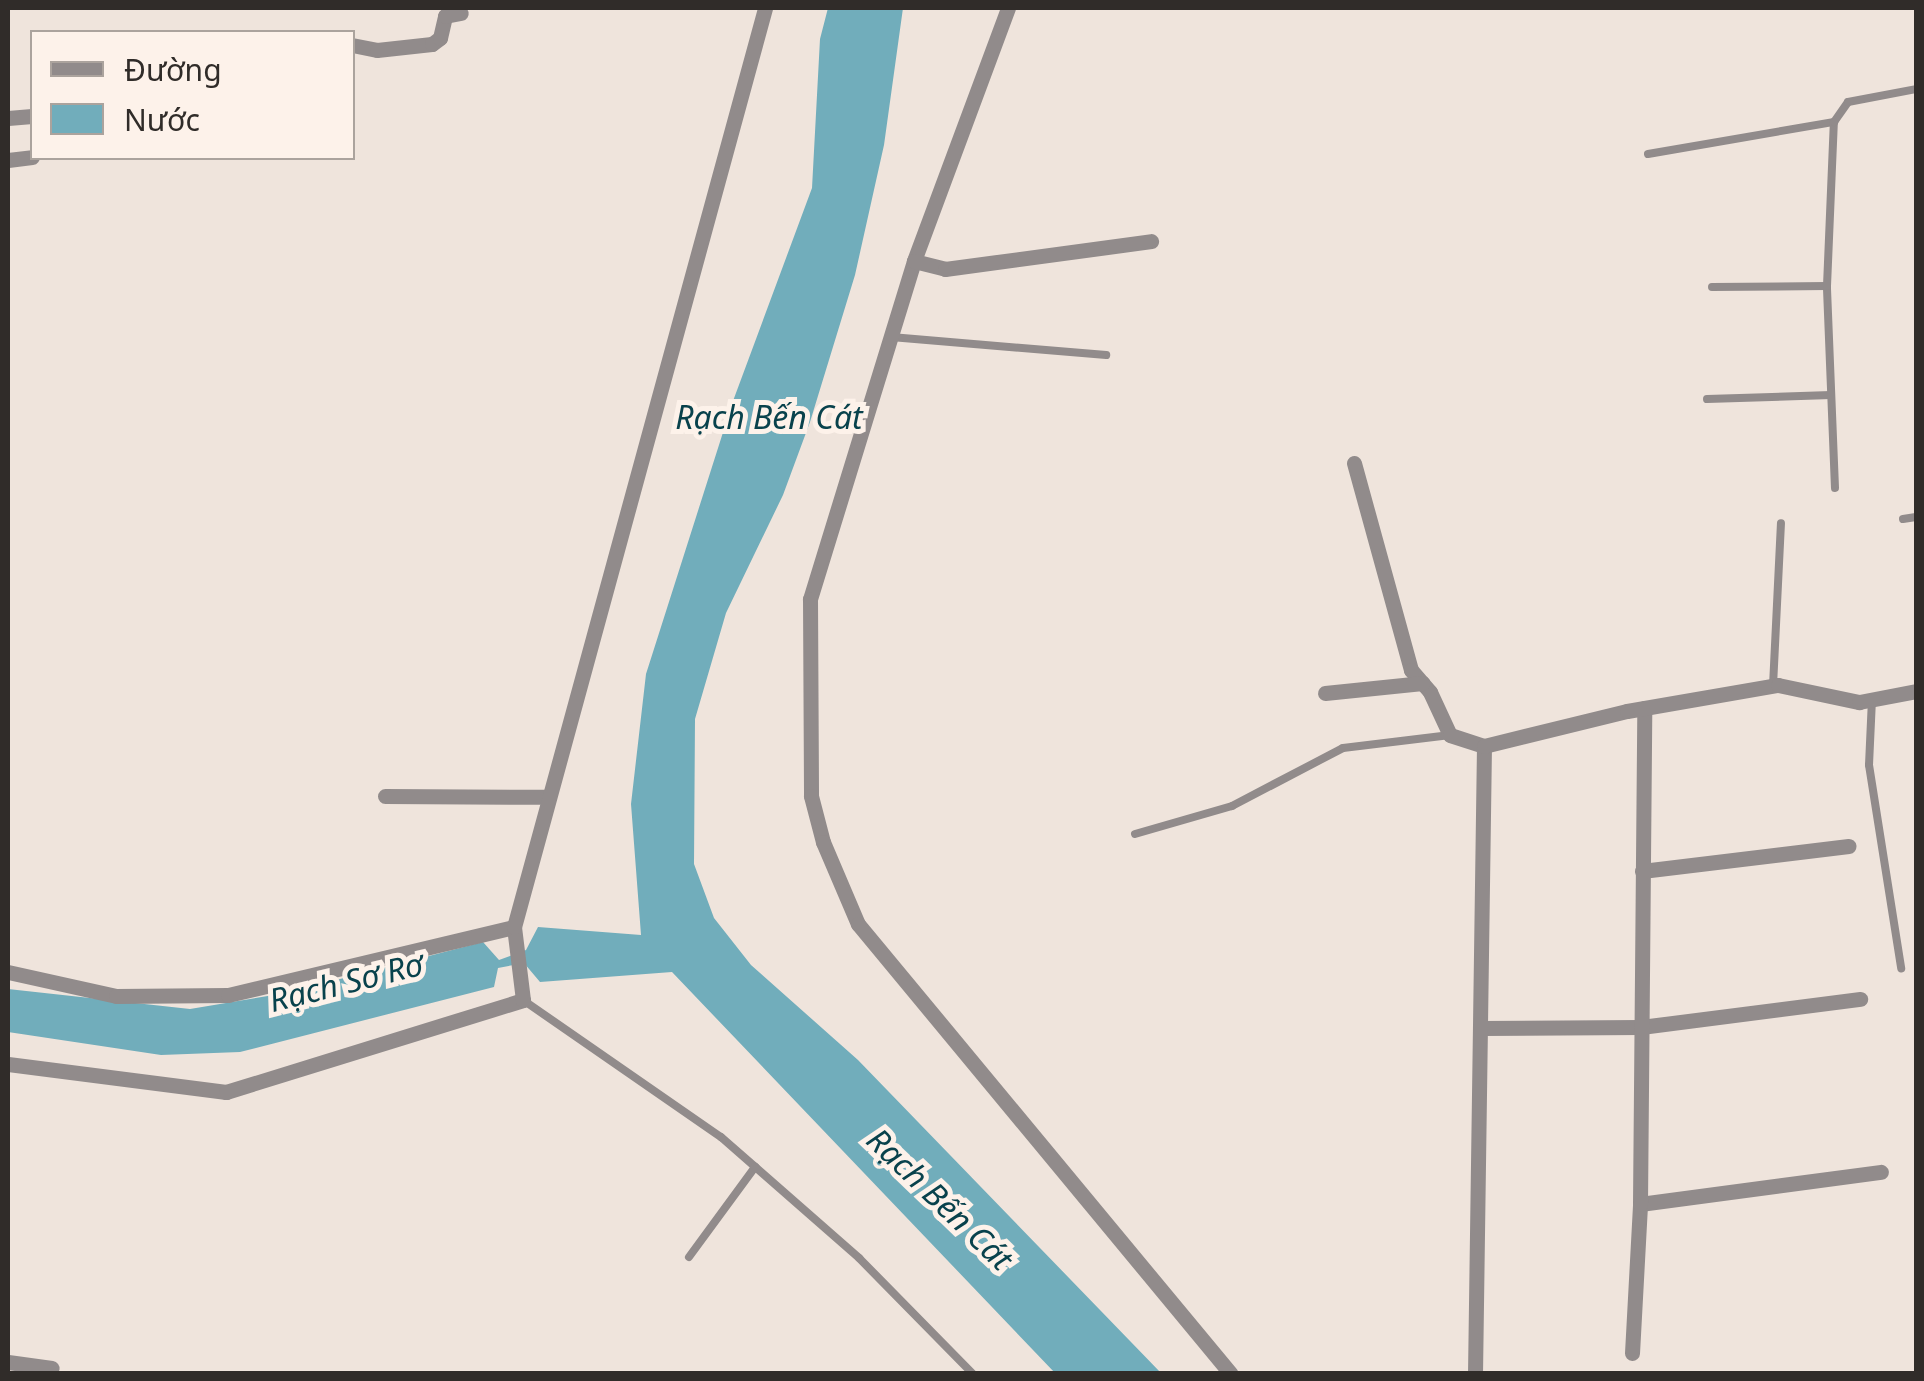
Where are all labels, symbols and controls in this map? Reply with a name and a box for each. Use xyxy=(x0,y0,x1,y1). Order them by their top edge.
legend xyxy=(30,30,355,160)
text: Đường xyxy=(124,49,222,90)
text: Nước xyxy=(124,99,200,140)
water label: Rạch Bến Cát xyxy=(675,398,863,436)
water label: Rạch Sơ Rơ xyxy=(265,944,427,1020)
water label: Rạch Bến Cát xyxy=(859,1120,1021,1278)

